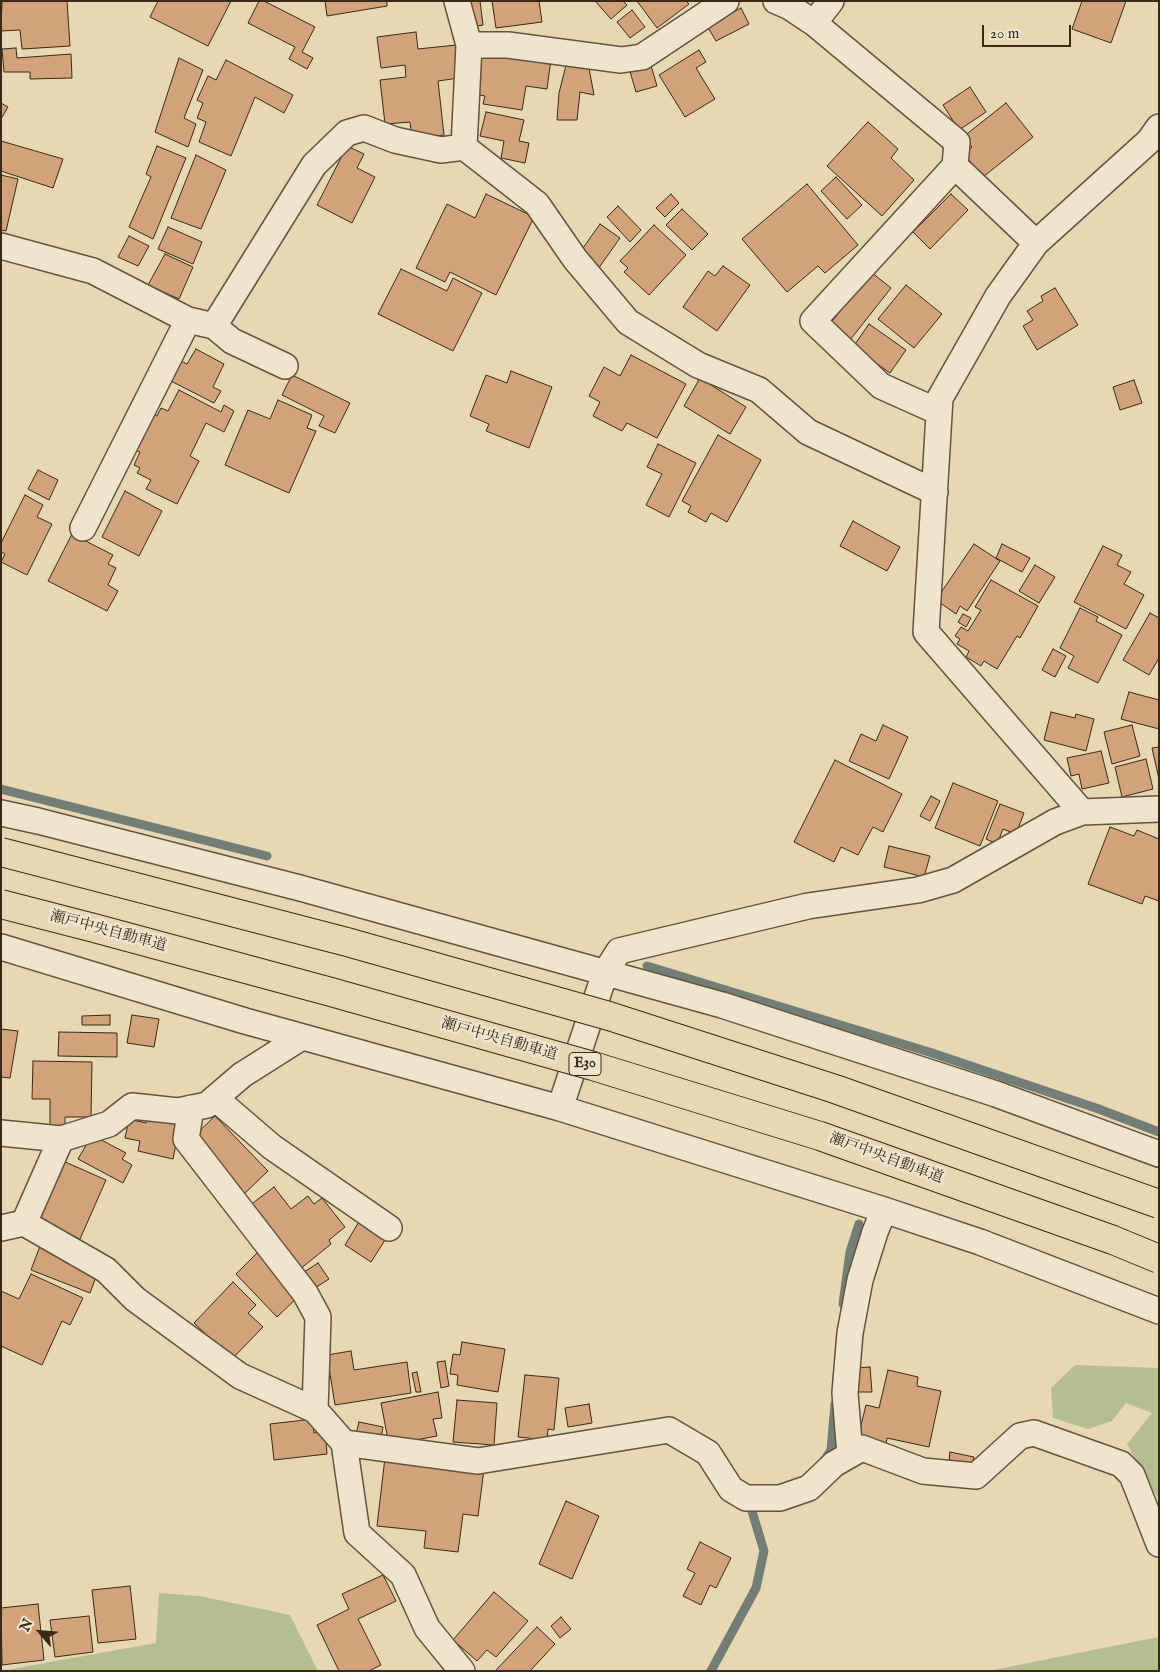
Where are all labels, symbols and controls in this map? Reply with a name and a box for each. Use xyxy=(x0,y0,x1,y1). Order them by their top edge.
scale bar xyxy=(985,15,1074,47)
text: 20 m xyxy=(990,24,1019,43)
street label: 瀬戸中央自動車道 xyxy=(48,908,168,956)
street label: 瀬戸中央自動車道 xyxy=(439,1015,559,1065)
road number: E30 xyxy=(569,1052,601,1076)
street label: 瀬戸中央自動車道 xyxy=(827,1130,945,1188)
north arrow xyxy=(15,1607,65,1657)
text: N xyxy=(16,1616,37,1635)

